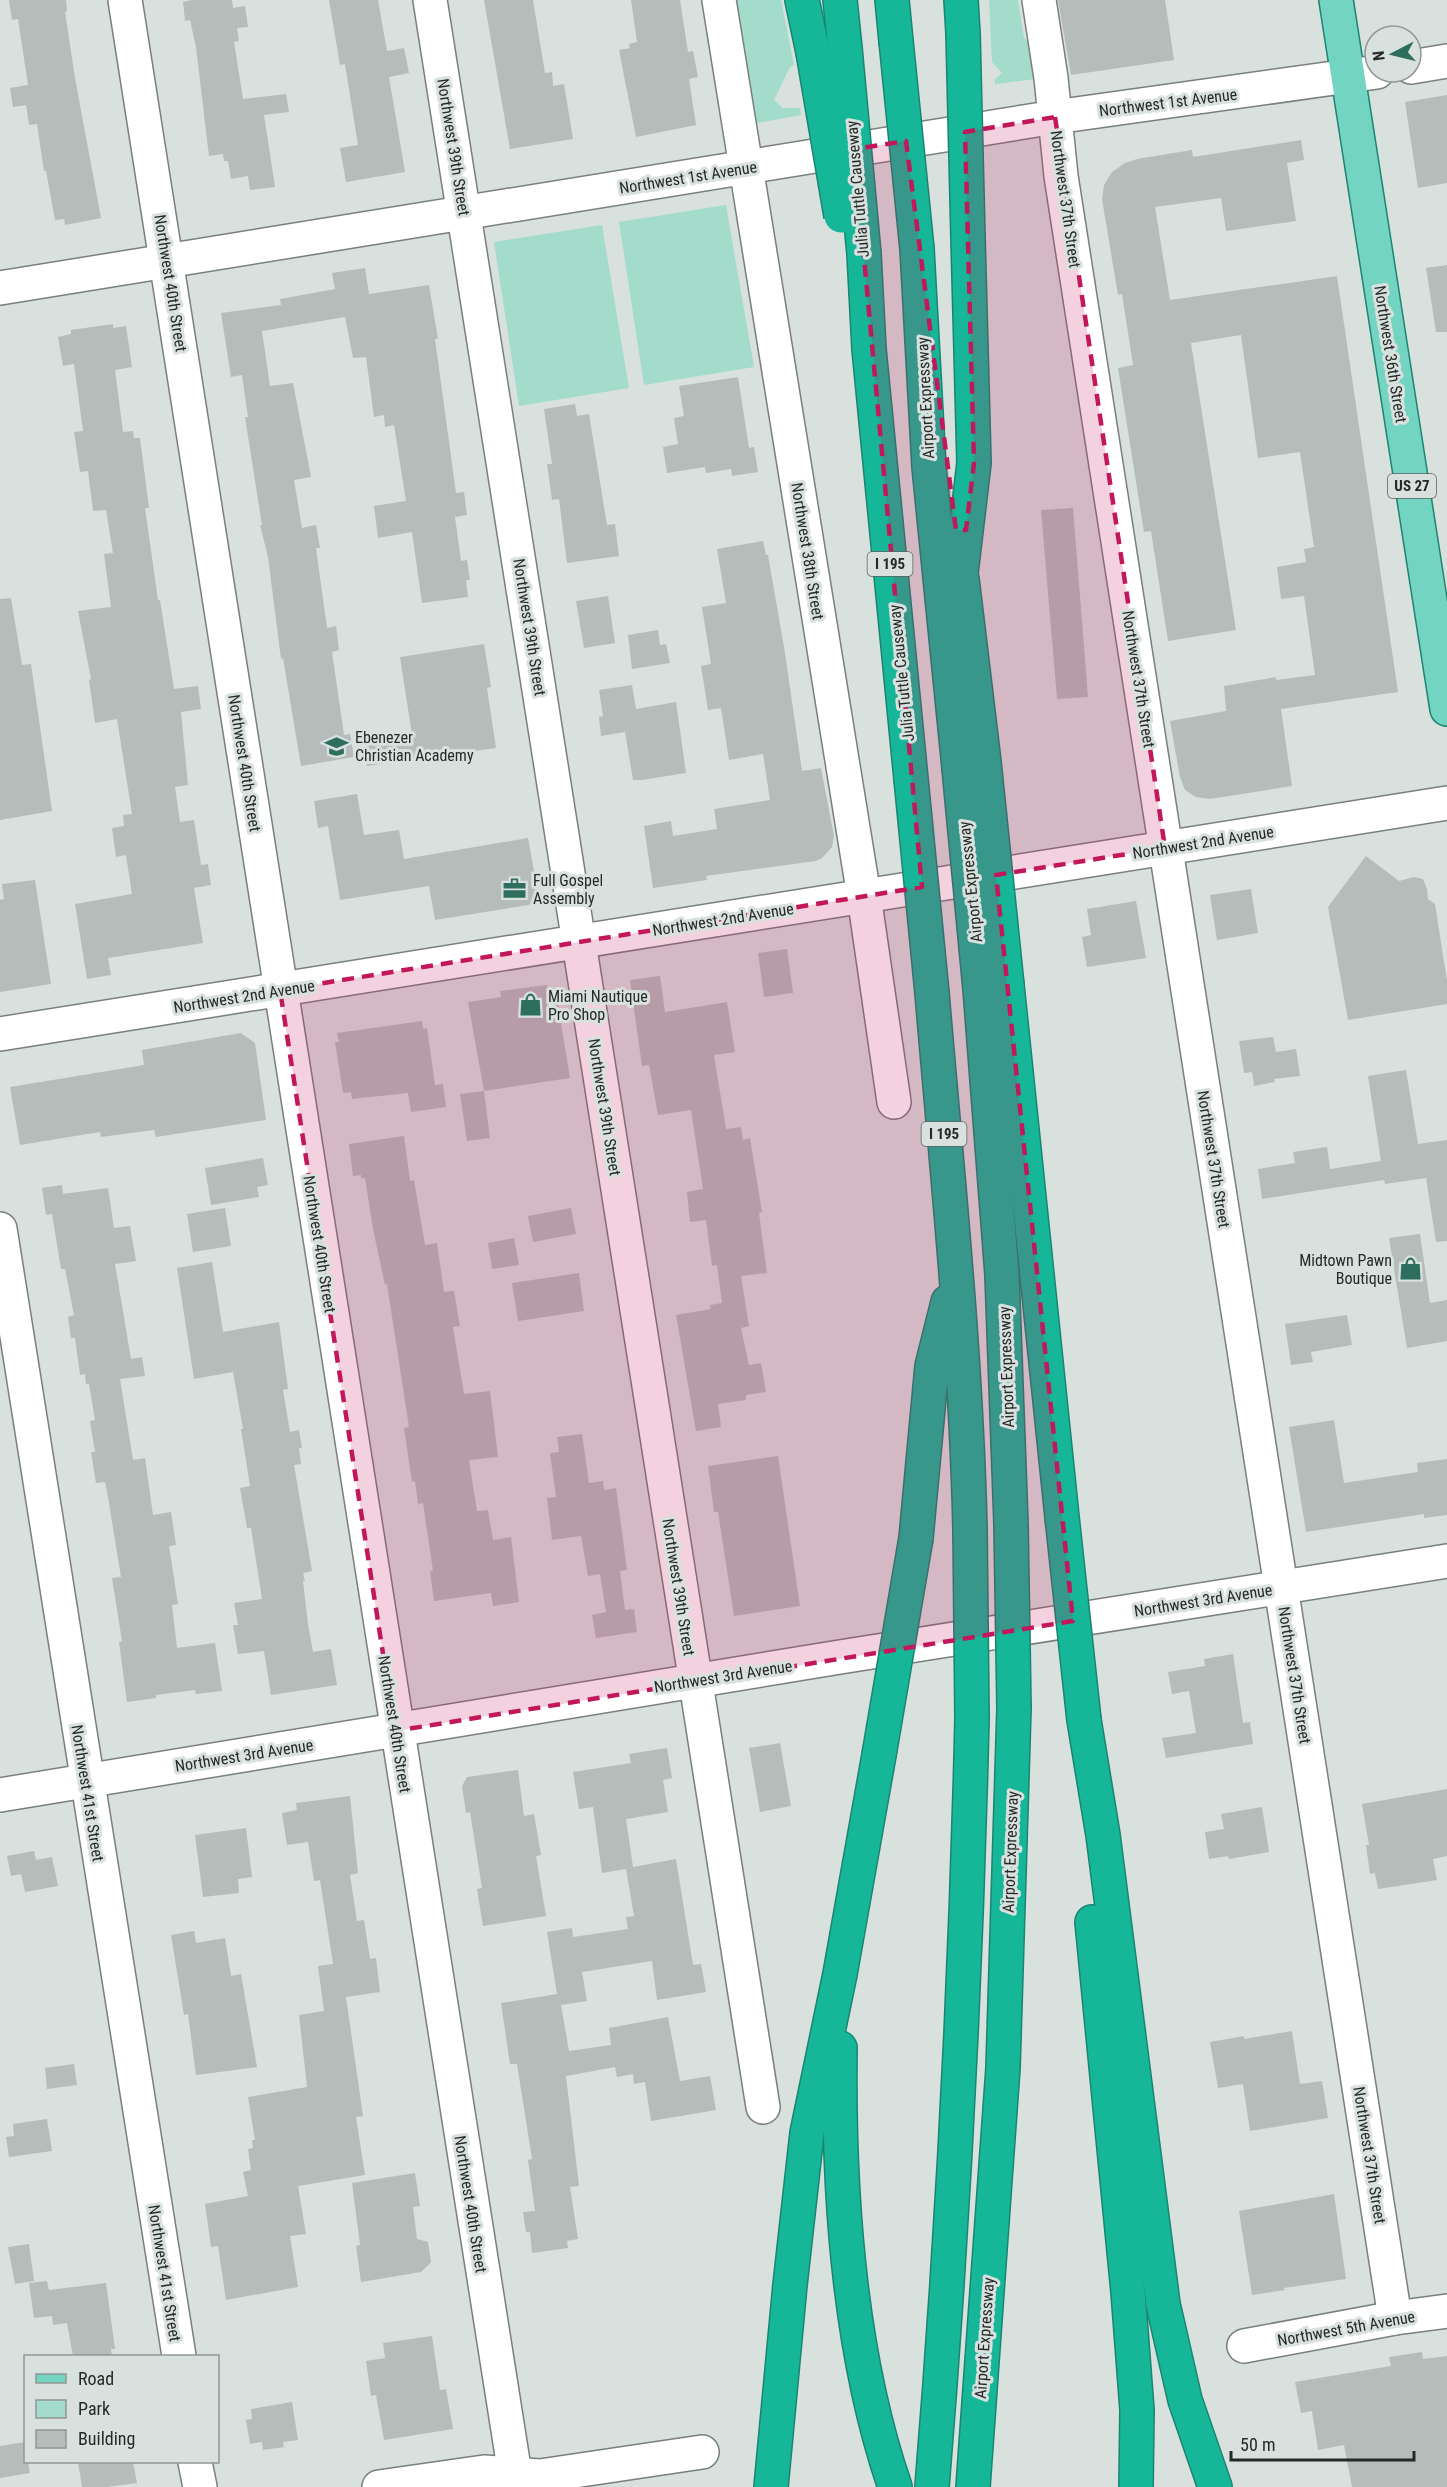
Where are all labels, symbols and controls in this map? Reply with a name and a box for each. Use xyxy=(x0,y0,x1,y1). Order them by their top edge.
north arrow xyxy=(1363,24,1423,84)
text: N xyxy=(1369,50,1389,62)
street label: Northwest 39th Street xyxy=(433,77,474,217)
street label: Northwest 1st Avenue xyxy=(1098,85,1238,120)
street label: Julia Tuttle Causeway xyxy=(842,119,873,258)
street label: Northwest 37th Street xyxy=(1046,129,1085,269)
street label: Northwest 1st Avenue xyxy=(618,157,758,198)
street label: Northwest 40th Street xyxy=(150,213,191,353)
street label: Northwest 36th Street xyxy=(1370,284,1411,424)
street label: Airport Expressway xyxy=(913,336,938,459)
road number: US 27 xyxy=(1388,474,1436,498)
street label: Northwest 38th Street xyxy=(787,481,828,621)
road number: I 195 xyxy=(868,552,912,576)
street label: Northwest 39th Street xyxy=(509,557,550,697)
street label: Julia Tuttle Causeway xyxy=(885,603,918,742)
street label: Northwest 37th Street xyxy=(1118,609,1159,749)
street label: Northwest 40th Street xyxy=(224,693,265,833)
place label: Ebenezer Christian Academy xyxy=(355,728,474,765)
school or university icon: Ebenezer Christian Academy xyxy=(324,733,350,759)
street label: Airport Expressway xyxy=(955,820,986,943)
street label: Northwest 2nd Avenue xyxy=(1131,822,1275,863)
place label: Full Gospel Assembly xyxy=(533,871,603,908)
office icon: Full Gospel Assembly xyxy=(502,876,528,902)
street label: Northwest 2nd Avenue xyxy=(651,899,795,940)
street label: Northwest 2nd Avenue xyxy=(172,976,316,1017)
place label: Miami Nautique Pro Shop xyxy=(548,987,648,1024)
shop icon: Miami Nautique Pro Shop xyxy=(517,992,543,1018)
street label: Northwest 39th Street xyxy=(584,1037,625,1177)
street label: Northwest 37th Street xyxy=(1193,1089,1234,1229)
road number: I 195 xyxy=(922,1122,966,1146)
street label: Northwest 40th Street xyxy=(299,1174,340,1314)
place label: Midtown Pawn Boutique xyxy=(1299,1251,1392,1288)
shop icon: Midtown Pawn Boutique xyxy=(1397,1256,1423,1282)
street label: Airport Expressway xyxy=(995,1306,1018,1428)
street label: Northwest 39th Street xyxy=(658,1517,699,1657)
street label: Northwest 3rd Avenue xyxy=(1133,1580,1273,1621)
street label: Northwest 37th Street xyxy=(1274,1605,1315,1745)
street label: Northwest 40th Street xyxy=(374,1654,415,1794)
street label: Northwest 3rd Avenue xyxy=(653,1656,793,1697)
street label: Northwest 41st Street xyxy=(67,1723,108,1863)
street label: Northwest 3rd Avenue xyxy=(174,1735,314,1776)
street label: Airport Expressway xyxy=(999,1791,1022,1913)
street label: Northwest 37th Street xyxy=(1349,2085,1390,2225)
street label: Northwest 40th Street xyxy=(450,2134,491,2274)
street label: Northwest 41st Street xyxy=(144,2203,185,2343)
street label: Airport Expressway xyxy=(971,2276,998,2399)
street label: Northwest 5th Avenue xyxy=(1276,2307,1416,2350)
legend xyxy=(24,2355,219,2463)
text: Road xyxy=(78,2368,114,2389)
text: Park xyxy=(78,2398,110,2419)
scale bar xyxy=(1231,2424,1414,2462)
text: Building xyxy=(78,2428,135,2449)
text: 50 m xyxy=(1240,2434,1275,2455)

